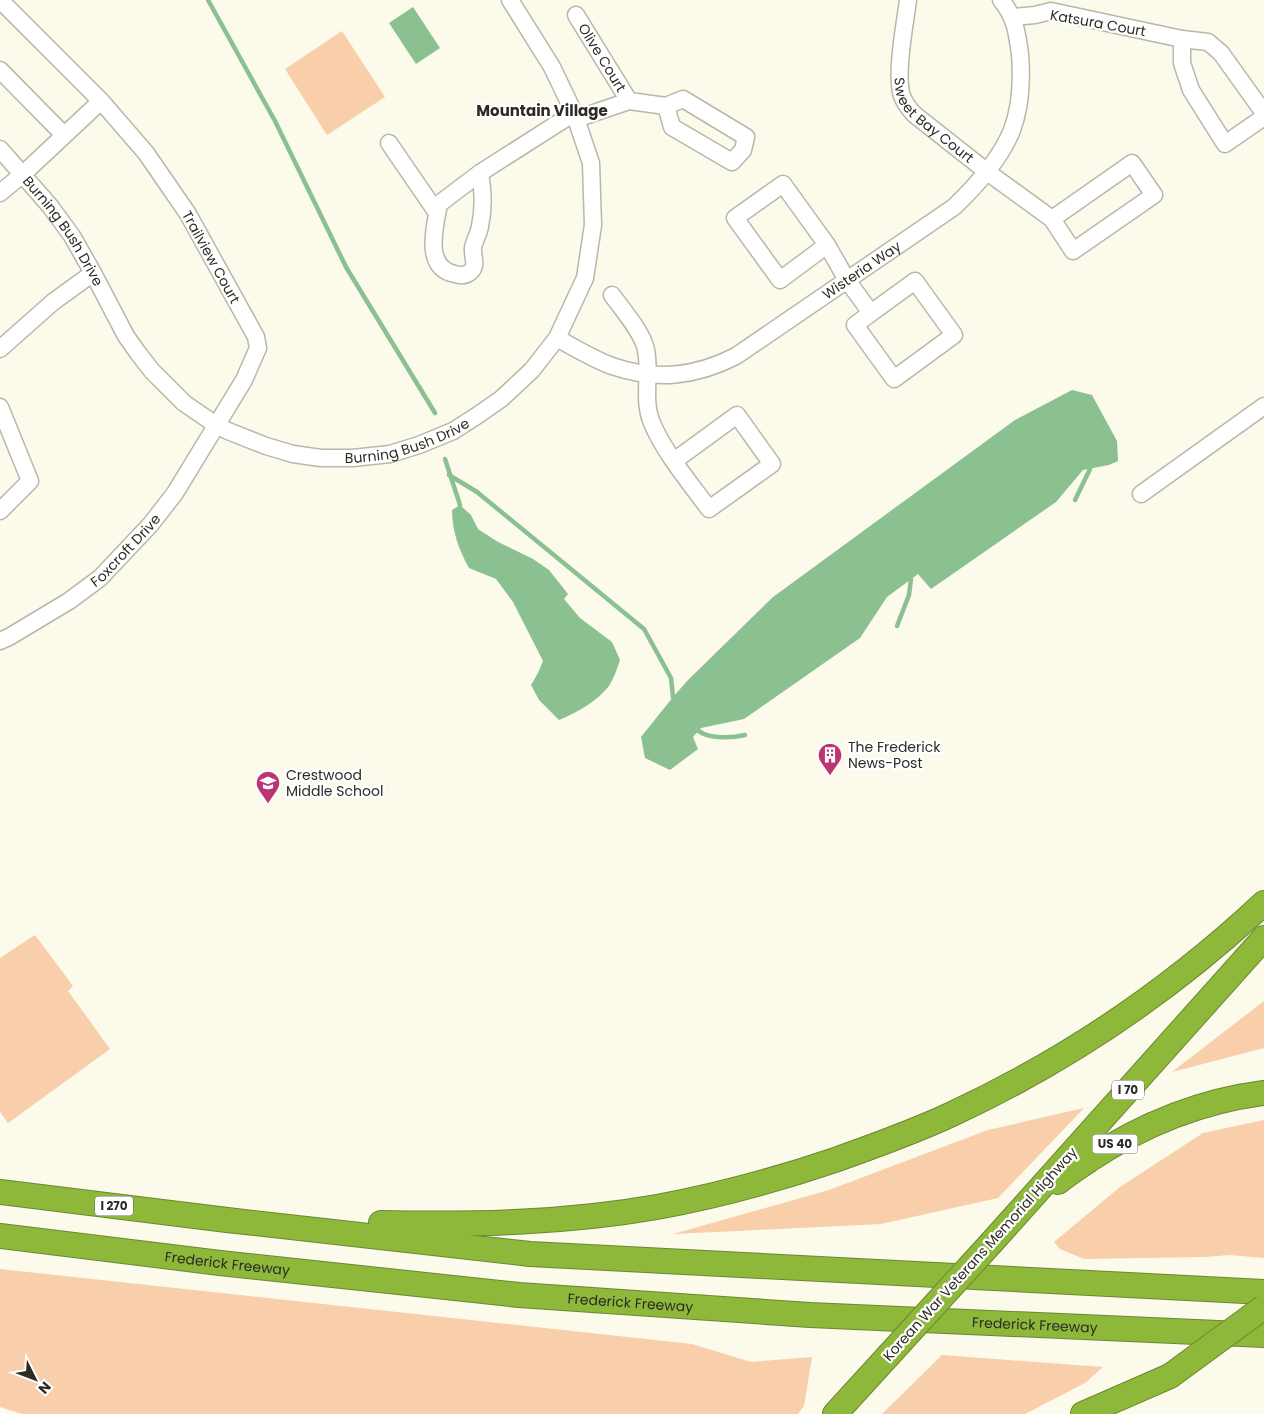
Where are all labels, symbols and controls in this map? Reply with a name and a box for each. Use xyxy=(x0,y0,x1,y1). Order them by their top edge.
street label: Katsura Court xyxy=(1049,5,1147,41)
street label: Olive Court xyxy=(573,19,631,96)
street label: Sweet Bay Court xyxy=(890,77,978,168)
district label: Mountain Village xyxy=(476,100,608,121)
street label: Burning Bush Drive xyxy=(18,172,108,290)
street label: Trailview Court xyxy=(177,207,245,307)
street label: Wisteria Way xyxy=(818,236,905,304)
street label: Burning Bush Drive xyxy=(345,413,473,468)
street label: Foxcroft Drive xyxy=(86,509,165,592)
place label: The Frederick News-Post xyxy=(848,737,941,773)
building icon: The Frederick News-Post xyxy=(817,742,843,776)
place label: Crestwood Middle School xyxy=(286,765,383,801)
school or university icon: Crestwood Middle School xyxy=(255,770,281,804)
road number: I 70 xyxy=(1112,1080,1144,1100)
road number: US 40 xyxy=(1092,1134,1138,1154)
street label: Korean War Veterans Memorial Highway xyxy=(878,1142,1082,1365)
road number: I 270 xyxy=(95,1196,133,1216)
street label: Frederick Freeway xyxy=(164,1246,291,1280)
street label: Frederick Freeway xyxy=(567,1288,694,1317)
street label: Frederick Freeway xyxy=(971,1312,1098,1338)
north arrow xyxy=(10,1354,60,1404)
text: N xyxy=(34,1377,56,1398)

